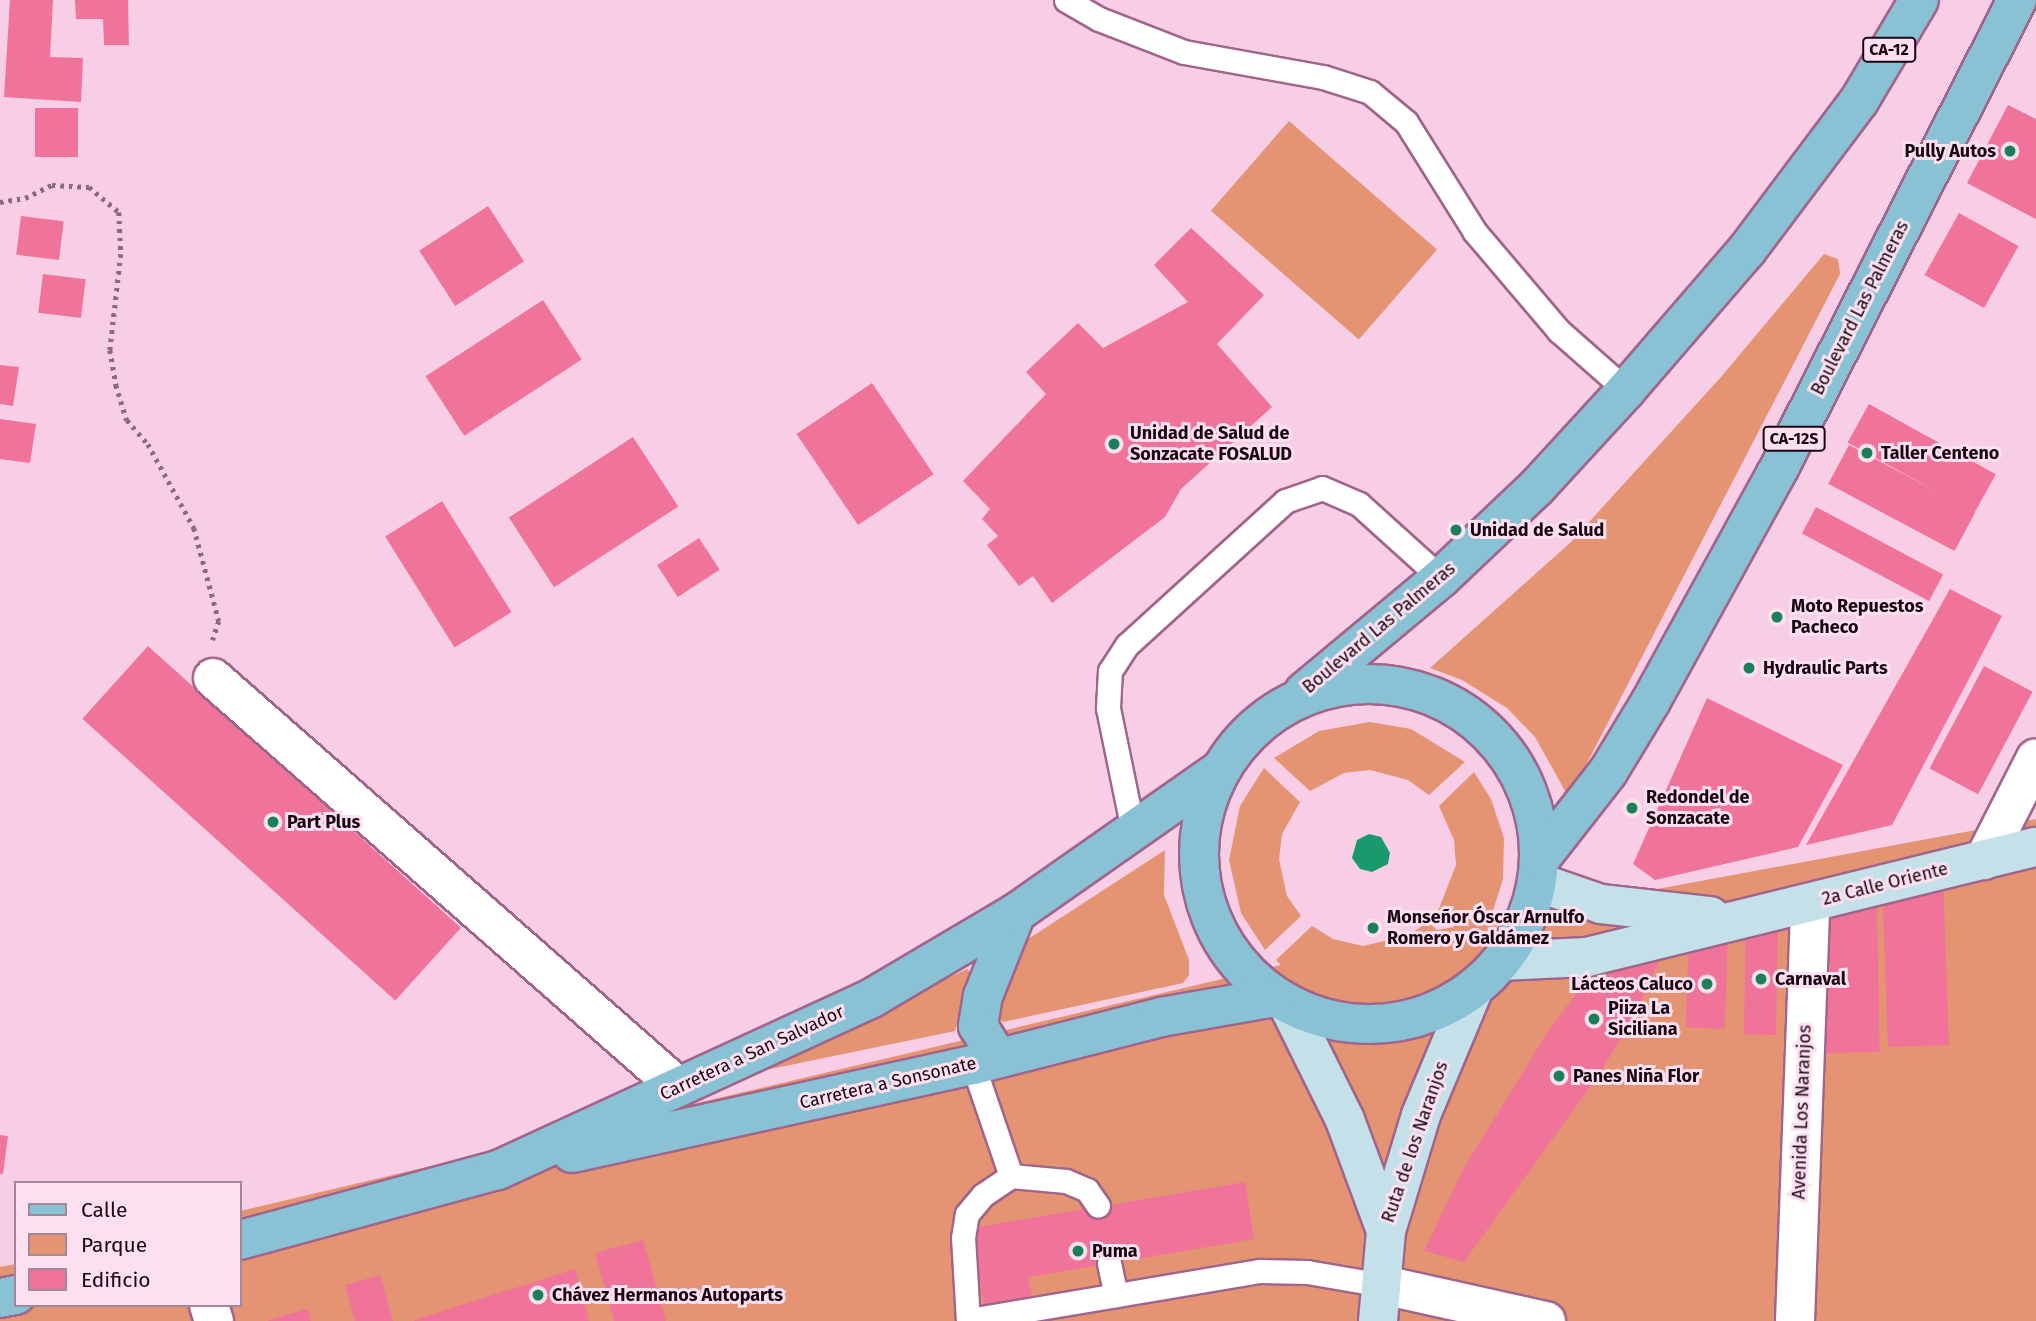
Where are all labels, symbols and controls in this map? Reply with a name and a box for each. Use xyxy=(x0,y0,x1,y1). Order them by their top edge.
road number: CA-12 xyxy=(1861,38,1917,62)
place label: Pully Autos xyxy=(1905,140,1996,162)
marker: Pully Autos xyxy=(2002,143,2018,159)
street label: Boulevard Las Palmeras xyxy=(1807,217,1913,399)
place label: Unidad de Salud de Sonzacate FOSALUD xyxy=(1130,423,1292,466)
road number: CA-12S xyxy=(1762,426,1826,452)
marker: Unidad de Salud de Sonzacate FOSALUD xyxy=(1104,434,1124,454)
place label: Taller Centeno xyxy=(1881,442,1999,464)
marker: Taller Centeno xyxy=(1859,445,1875,461)
place label: Unidad de Salud xyxy=(1470,519,1604,541)
marker: Unidad de Salud xyxy=(1448,522,1464,538)
street label: Boulevard Las Palmeras xyxy=(1298,558,1460,698)
place label: Moto Repuestos Pacheco xyxy=(1791,596,1923,638)
marker: Moto Repuestos Pacheco xyxy=(1769,609,1785,625)
place label: Hydraulic Parts xyxy=(1763,657,1888,679)
marker: Hydraulic Parts xyxy=(1741,660,1757,676)
place label: Redondel de Sonzacate xyxy=(1646,787,1750,830)
marker: Redondel de Sonzacate xyxy=(1624,800,1640,816)
place label: Part Plus xyxy=(287,811,360,833)
marker: Part Plus xyxy=(265,814,281,830)
street label: 2a Calle Oriente xyxy=(1820,858,1950,910)
place label: Monseñor Óscar Arnulfo Romero y Galdámez xyxy=(1387,907,1585,950)
marker: Monseñor Óscar Arnulfo Romero y Galdámez xyxy=(1365,920,1381,936)
place label: Carnaval xyxy=(1775,968,1846,990)
marker: Carnaval xyxy=(1753,971,1769,987)
place label: Lácteos Caluco xyxy=(1571,973,1693,995)
marker: Lácteos Caluco xyxy=(1699,976,1715,992)
place label: Piiza La Siciliana xyxy=(1608,998,1678,1040)
street label: Carretera a San Salvador xyxy=(657,1001,847,1105)
marker: Piiza La Siciliana xyxy=(1586,1011,1602,1027)
street label: Avenida Los Naranjos xyxy=(1788,1024,1816,1200)
street label: Carretera a Sonsonate xyxy=(798,1052,978,1114)
street label: Ruta de los Naranjos xyxy=(1377,1058,1453,1226)
place label: Panes Niña Flor xyxy=(1573,1065,1699,1087)
marker: Panes Niña Flor xyxy=(1551,1068,1567,1084)
legend xyxy=(14,1181,242,1307)
text: Calle xyxy=(81,1197,127,1223)
text: Parque xyxy=(81,1232,147,1258)
place label: Puma xyxy=(1092,1240,1138,1262)
marker: Puma xyxy=(1070,1243,1086,1259)
text: Edificio xyxy=(81,1267,151,1293)
place label: Chávez Hermanos Autoparts xyxy=(552,1284,783,1306)
marker: Chávez Hermanos Autoparts xyxy=(530,1287,546,1303)

